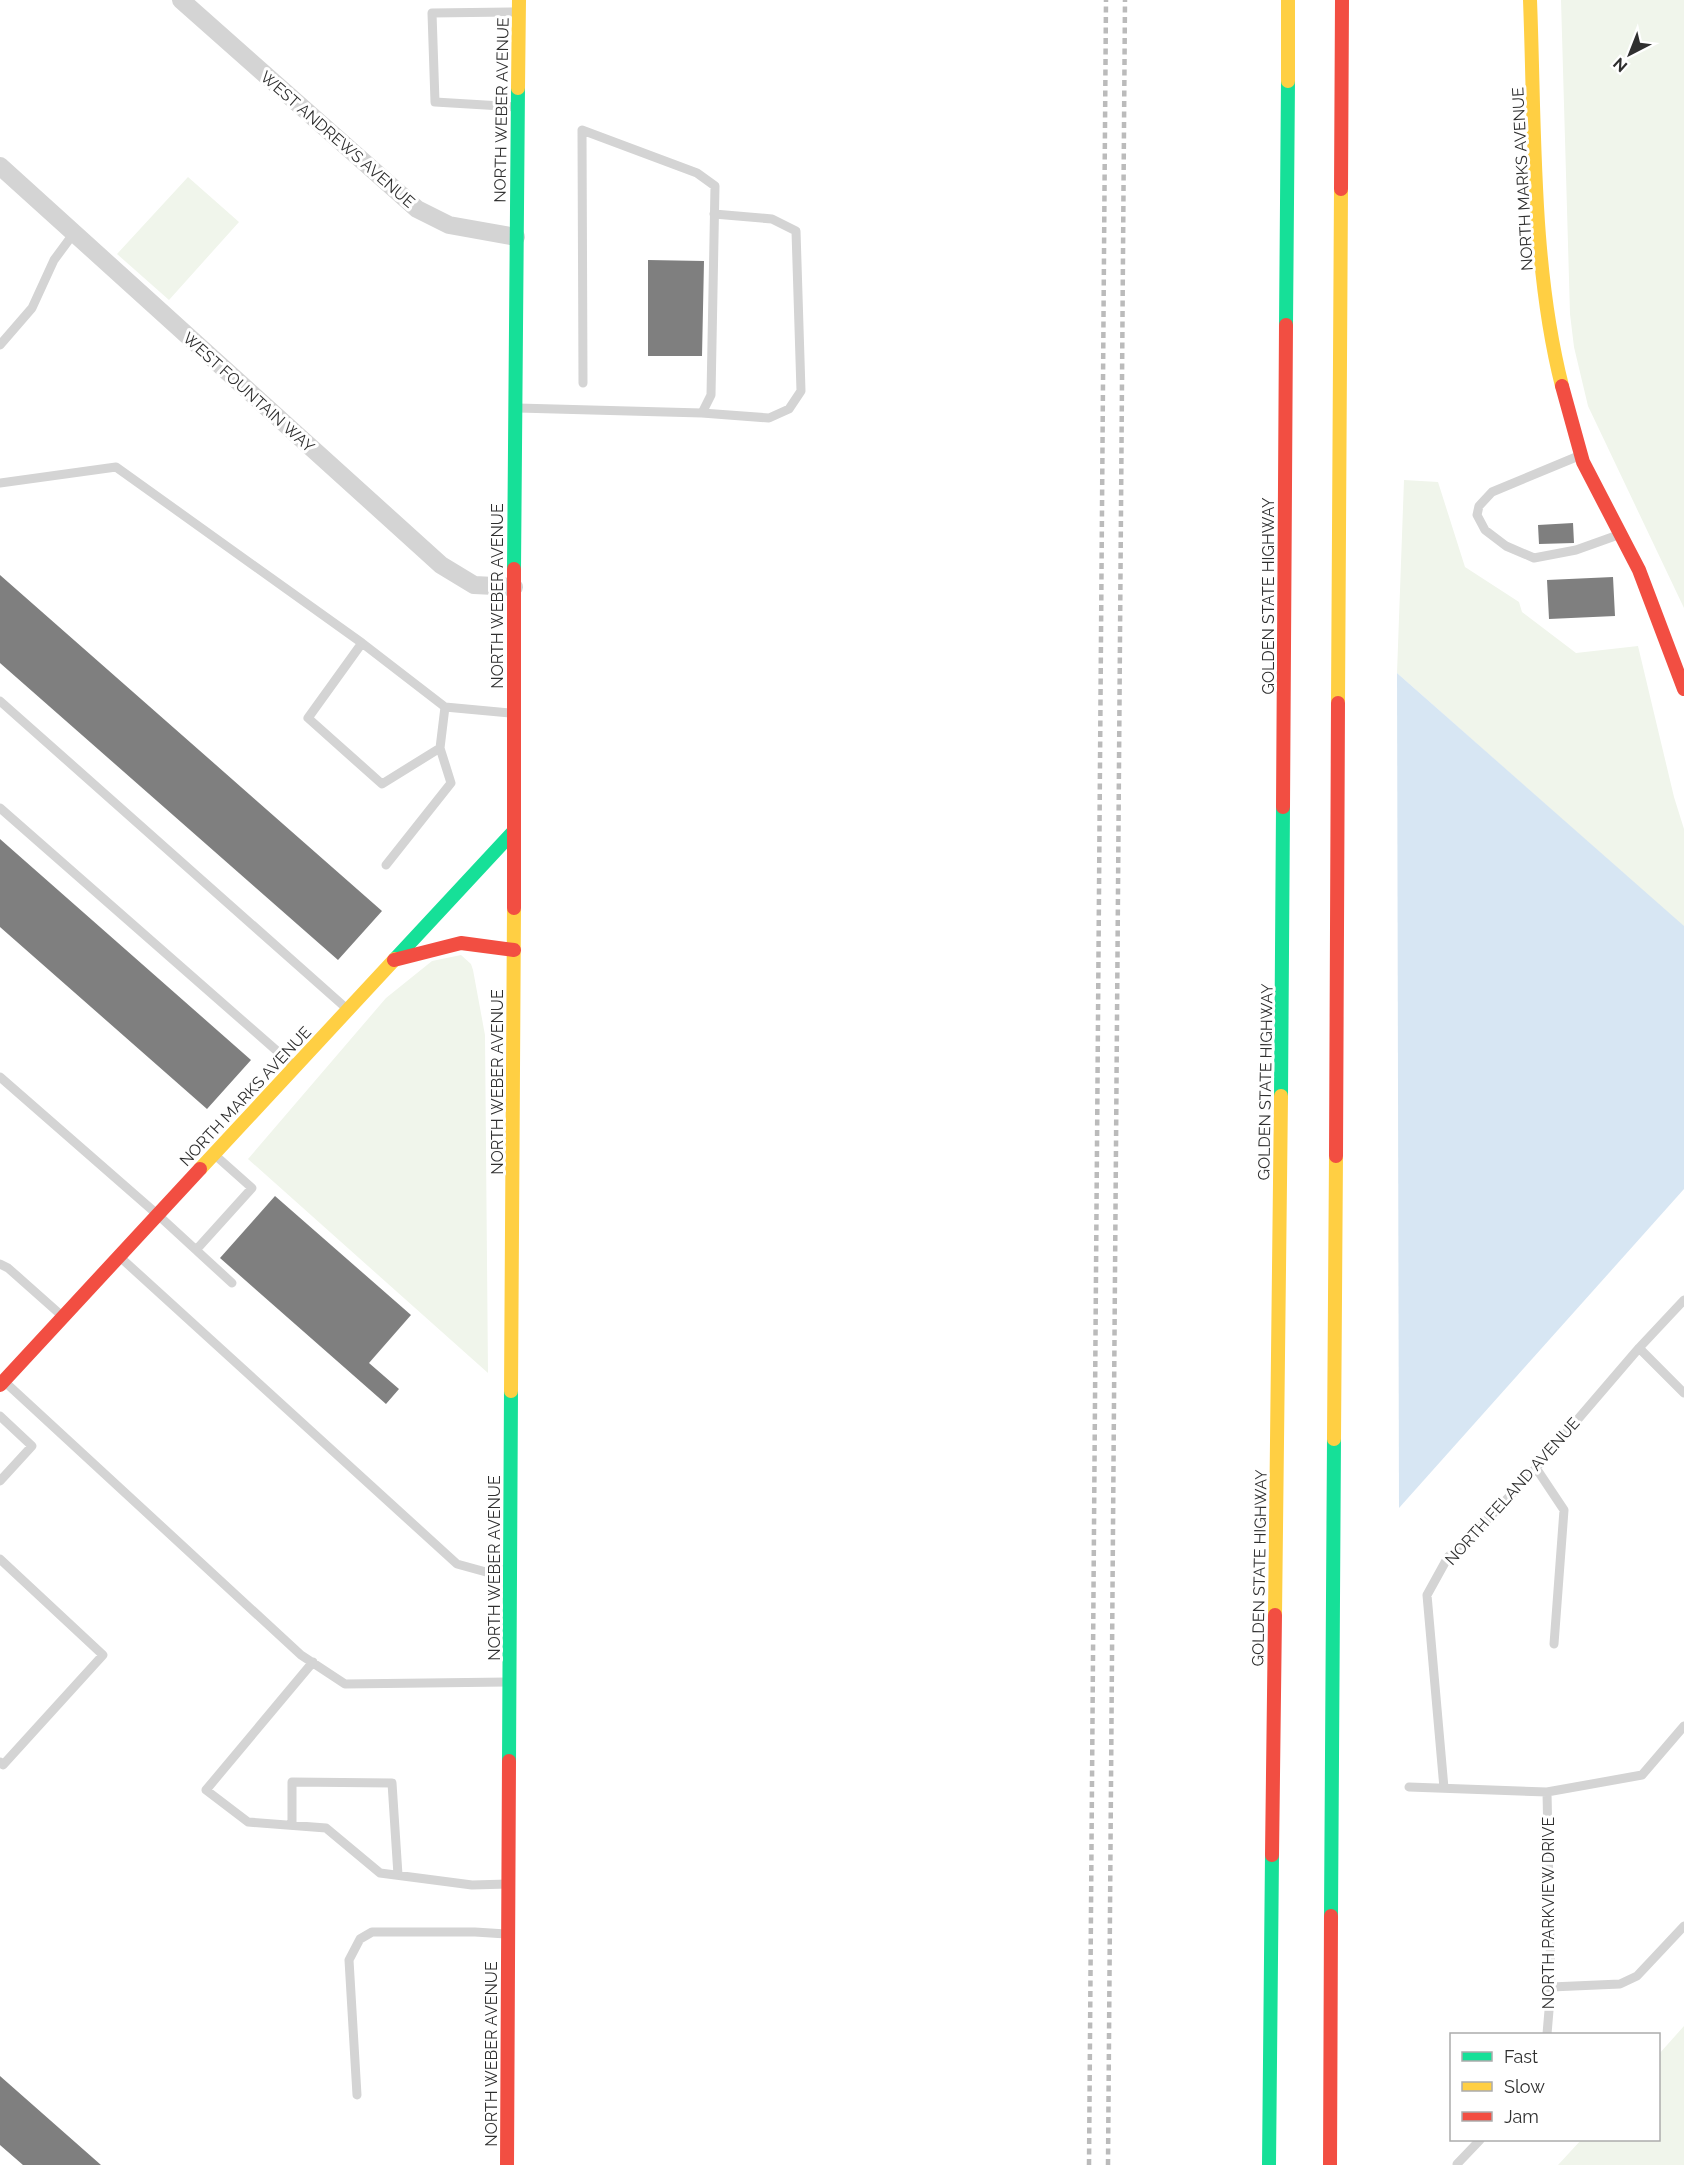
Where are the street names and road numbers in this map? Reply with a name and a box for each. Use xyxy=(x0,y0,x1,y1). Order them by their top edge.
street label: NORTH WEBER AVENUE xyxy=(490,17,513,203)
street label: WEST ANDREWS AVENUE xyxy=(257,67,419,212)
street label: NORTH MARKS AVENUE xyxy=(1508,86,1537,271)
street label: WEST FOUNTAIN WAY xyxy=(179,328,319,457)
street label: GOLDEN STATE HIGHWAY xyxy=(1259,497,1278,694)
street label: NORTH WEBER AVENUE xyxy=(488,503,507,689)
street label: GOLDEN STATE HIGHWAY xyxy=(1254,983,1277,1181)
street label: NORTH WEBER AVENUE xyxy=(488,989,507,1175)
street label: NORTH MARKS AVENUE xyxy=(176,1022,315,1170)
street label: NORTH FELAND AVENUE xyxy=(1441,1414,1584,1569)
street label: GOLDEN STATE HIGHWAY xyxy=(1248,1469,1271,1667)
street label: NORTH WEBER AVENUE xyxy=(485,1475,504,1661)
street label: NORTH PARKVIEW DRIVE xyxy=(1539,1817,1558,2009)
street label: NORTH WEBER AVENUE xyxy=(482,1961,501,2147)

